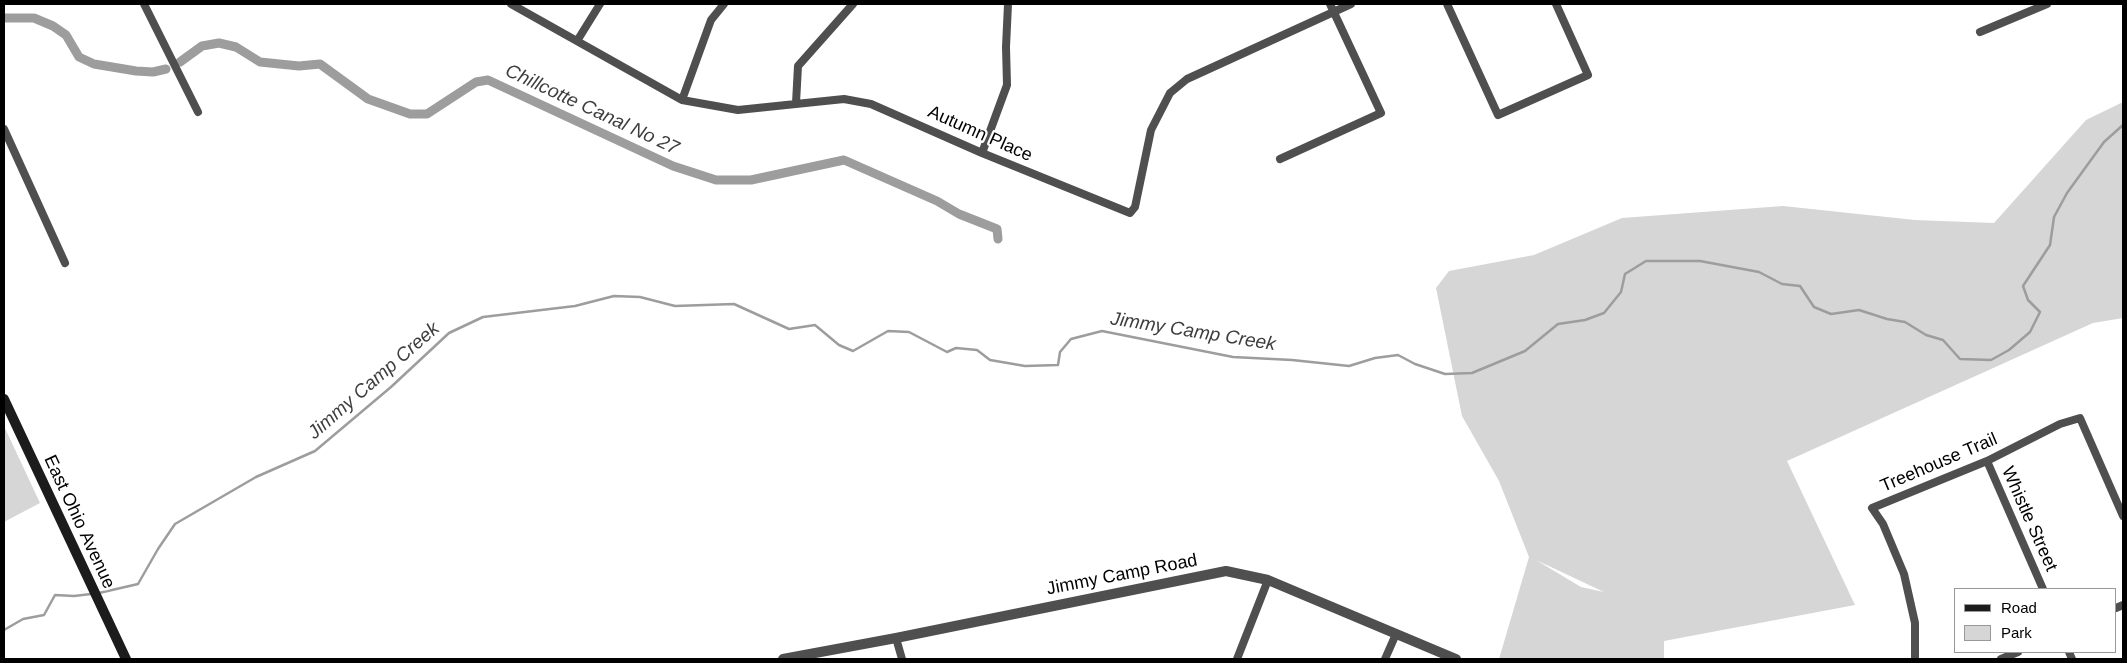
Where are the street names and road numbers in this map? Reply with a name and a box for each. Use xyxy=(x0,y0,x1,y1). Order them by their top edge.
street label: Autumn Place xyxy=(924,101,1036,167)
street label: Treehouse Trail xyxy=(1877,429,2001,497)
street label: East Ohio Avenue xyxy=(39,452,119,592)
street label: Whistle Street xyxy=(1996,463,2062,575)
street label: Jimmy Camp Road xyxy=(1045,550,1199,600)

